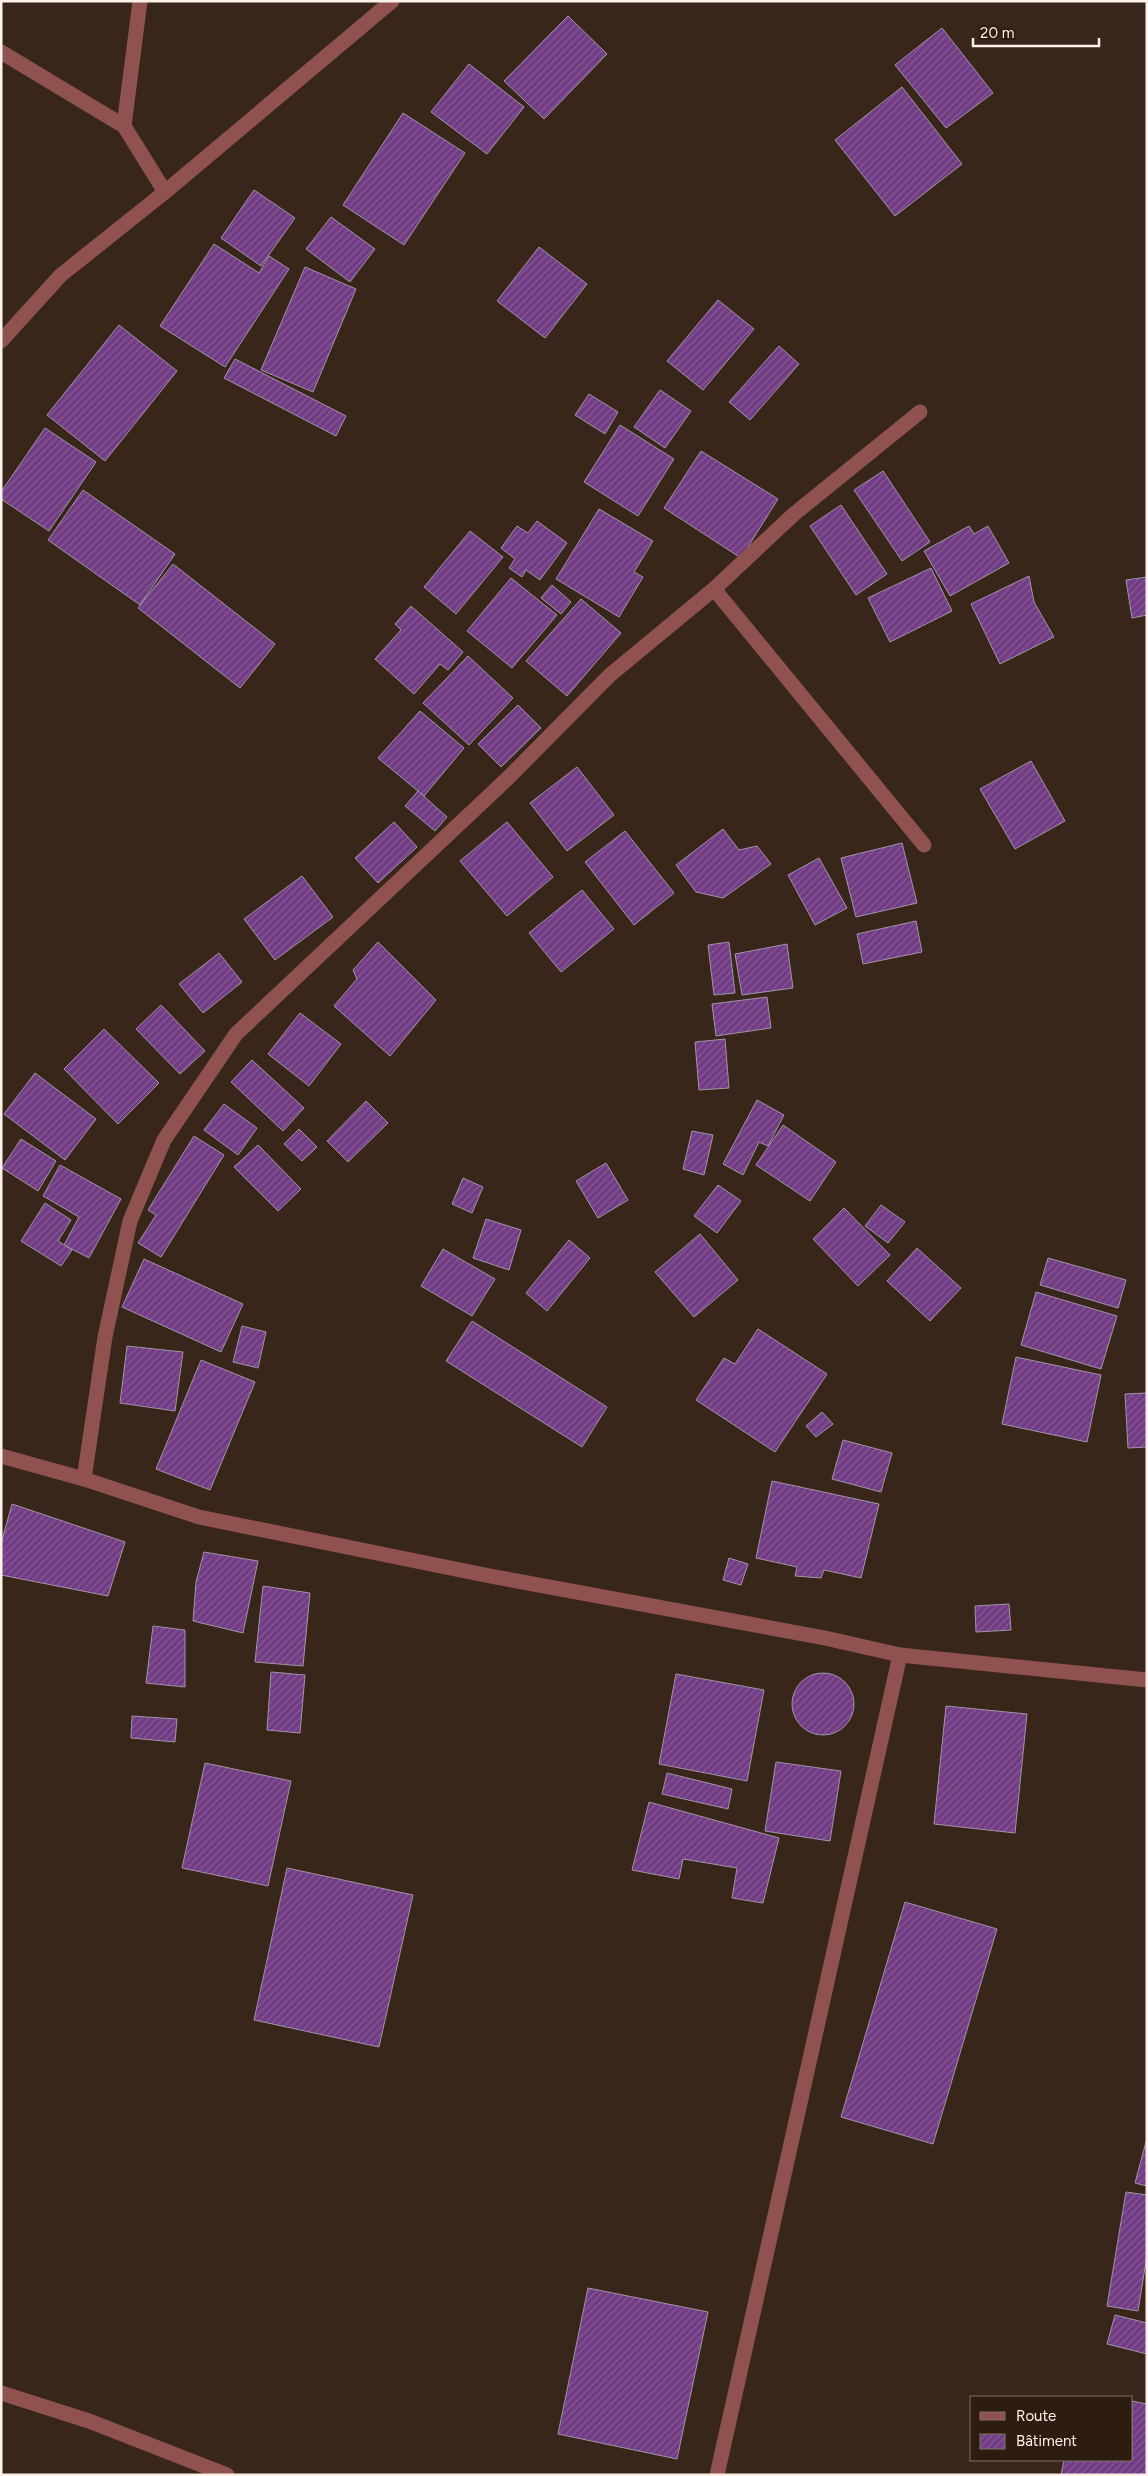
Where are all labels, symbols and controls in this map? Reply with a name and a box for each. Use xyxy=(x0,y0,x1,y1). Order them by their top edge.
scale bar xyxy=(973,15,1099,47)
text: 20 m xyxy=(980,24,1014,42)
legend xyxy=(970,2396,1133,2461)
text: Route xyxy=(1016,2407,1056,2425)
text: Bâtiment xyxy=(1016,2432,1077,2450)

